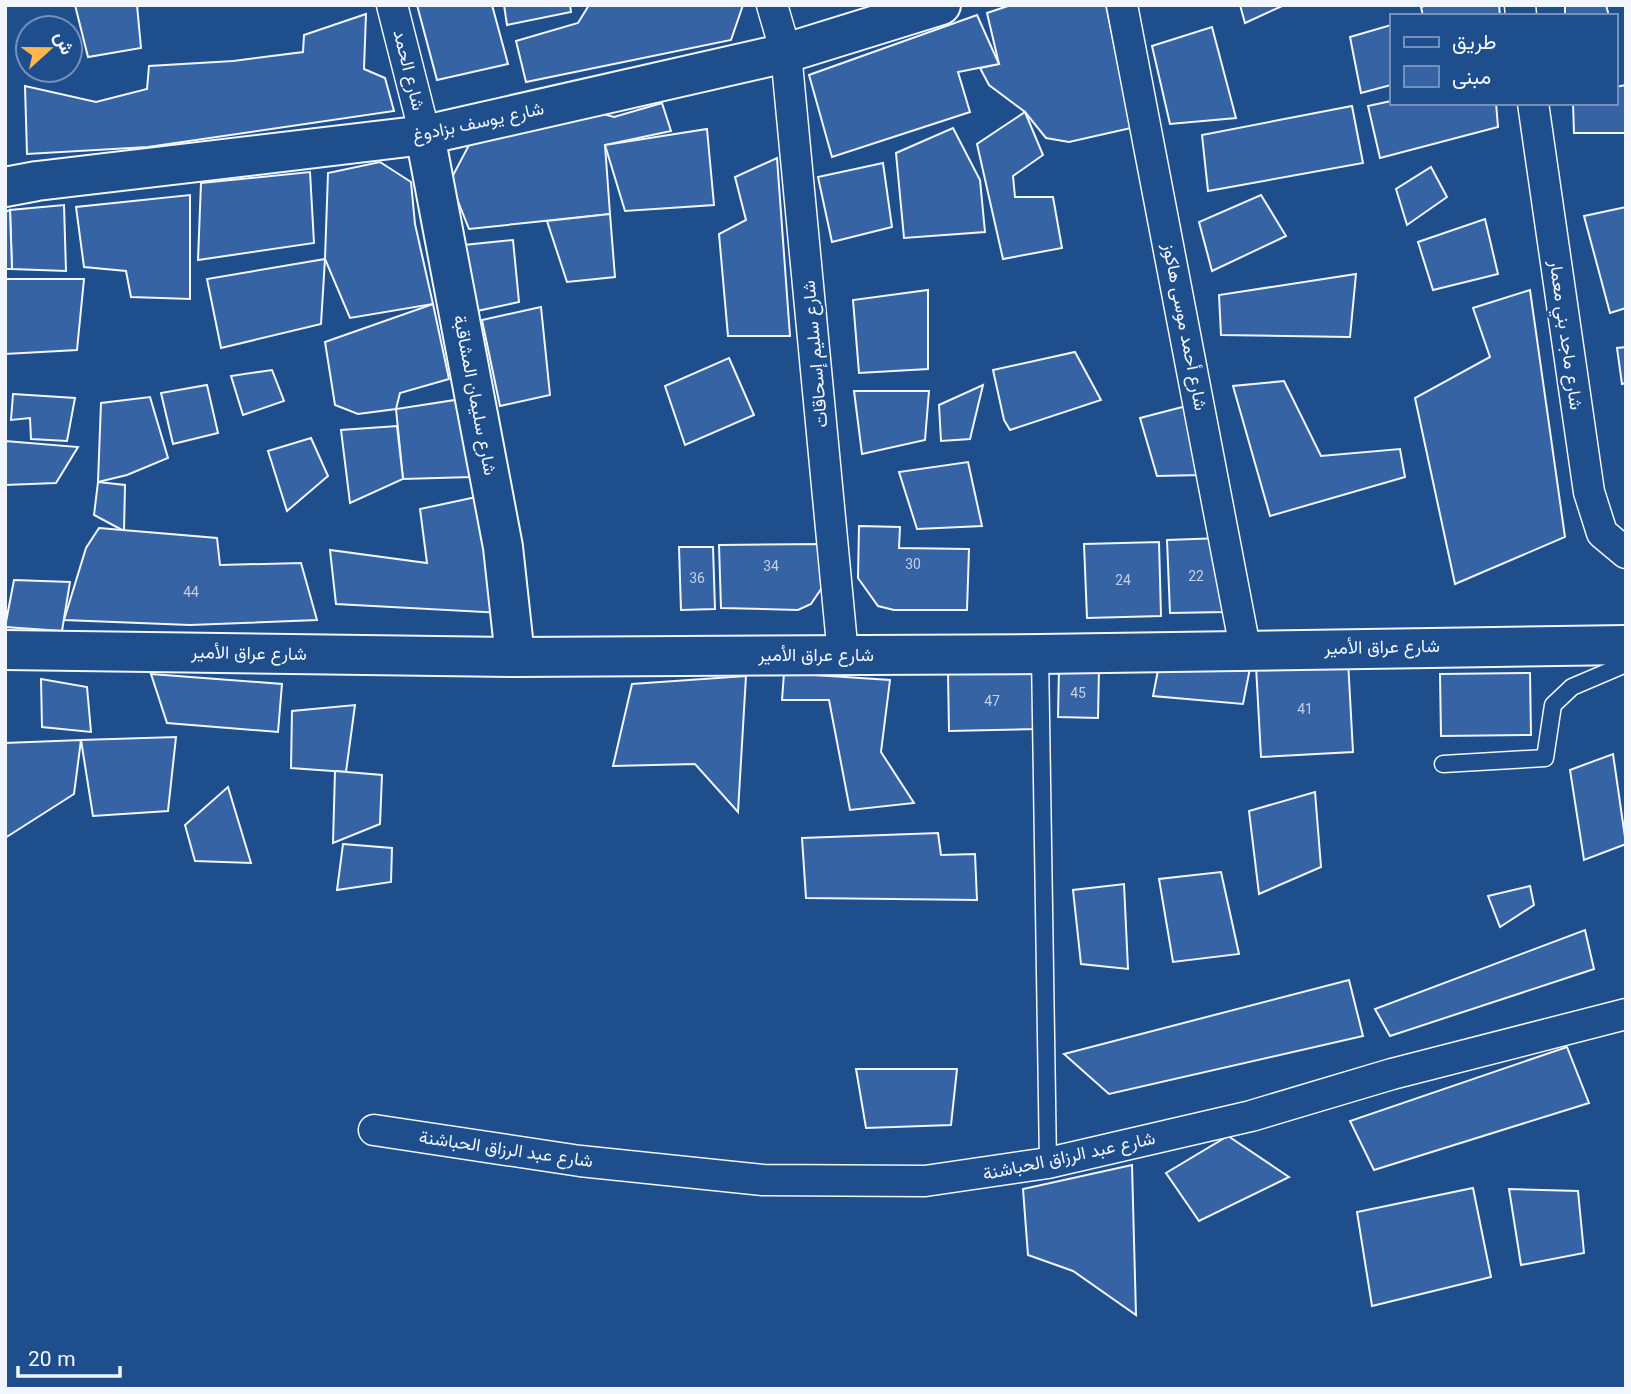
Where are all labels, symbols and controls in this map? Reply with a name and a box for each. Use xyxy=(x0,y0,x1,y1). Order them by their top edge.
north arrow xyxy=(14,14,84,84)
legend xyxy=(1390,14,1617,105)
street label: شارع الحمد xyxy=(383,27,431,114)
text: طريق xyxy=(1452,27,1497,60)
text: ش xyxy=(45,28,80,60)
text: مبنى xyxy=(1452,62,1491,95)
street label: شارع يوسف بزادوغ xyxy=(410,96,547,152)
street label: شارع أحمد موسى هاكوز xyxy=(1153,240,1213,413)
street label: شارع ماجد بني معمار xyxy=(1540,258,1588,412)
street label: شارع سليم إسحاقات xyxy=(797,279,837,429)
street label: شارع سليمان المشاقبة xyxy=(444,313,502,478)
house number: 30 xyxy=(905,555,921,577)
house number: 34 xyxy=(763,557,779,579)
house number: 22 xyxy=(1188,567,1204,589)
house number: 36 xyxy=(689,569,705,591)
house number: 24 xyxy=(1115,571,1131,593)
house number: 44 xyxy=(183,583,199,605)
street label: شارع عراق الأمير xyxy=(1323,634,1440,664)
street label: شارع عراق الأمير xyxy=(190,640,307,670)
street label: شارع عراق الأمير xyxy=(757,643,874,671)
house number: 45 xyxy=(1070,684,1086,706)
house number: 47 xyxy=(984,692,1000,714)
house number: 41 xyxy=(1297,700,1313,722)
street label: شارع عبد الرزاق الحباشنة xyxy=(417,1125,595,1177)
street label: شارع عبد الرزاق الحباشنة xyxy=(981,1126,1158,1190)
scale bar xyxy=(18,1334,119,1378)
text: 20 m xyxy=(28,1344,76,1377)

